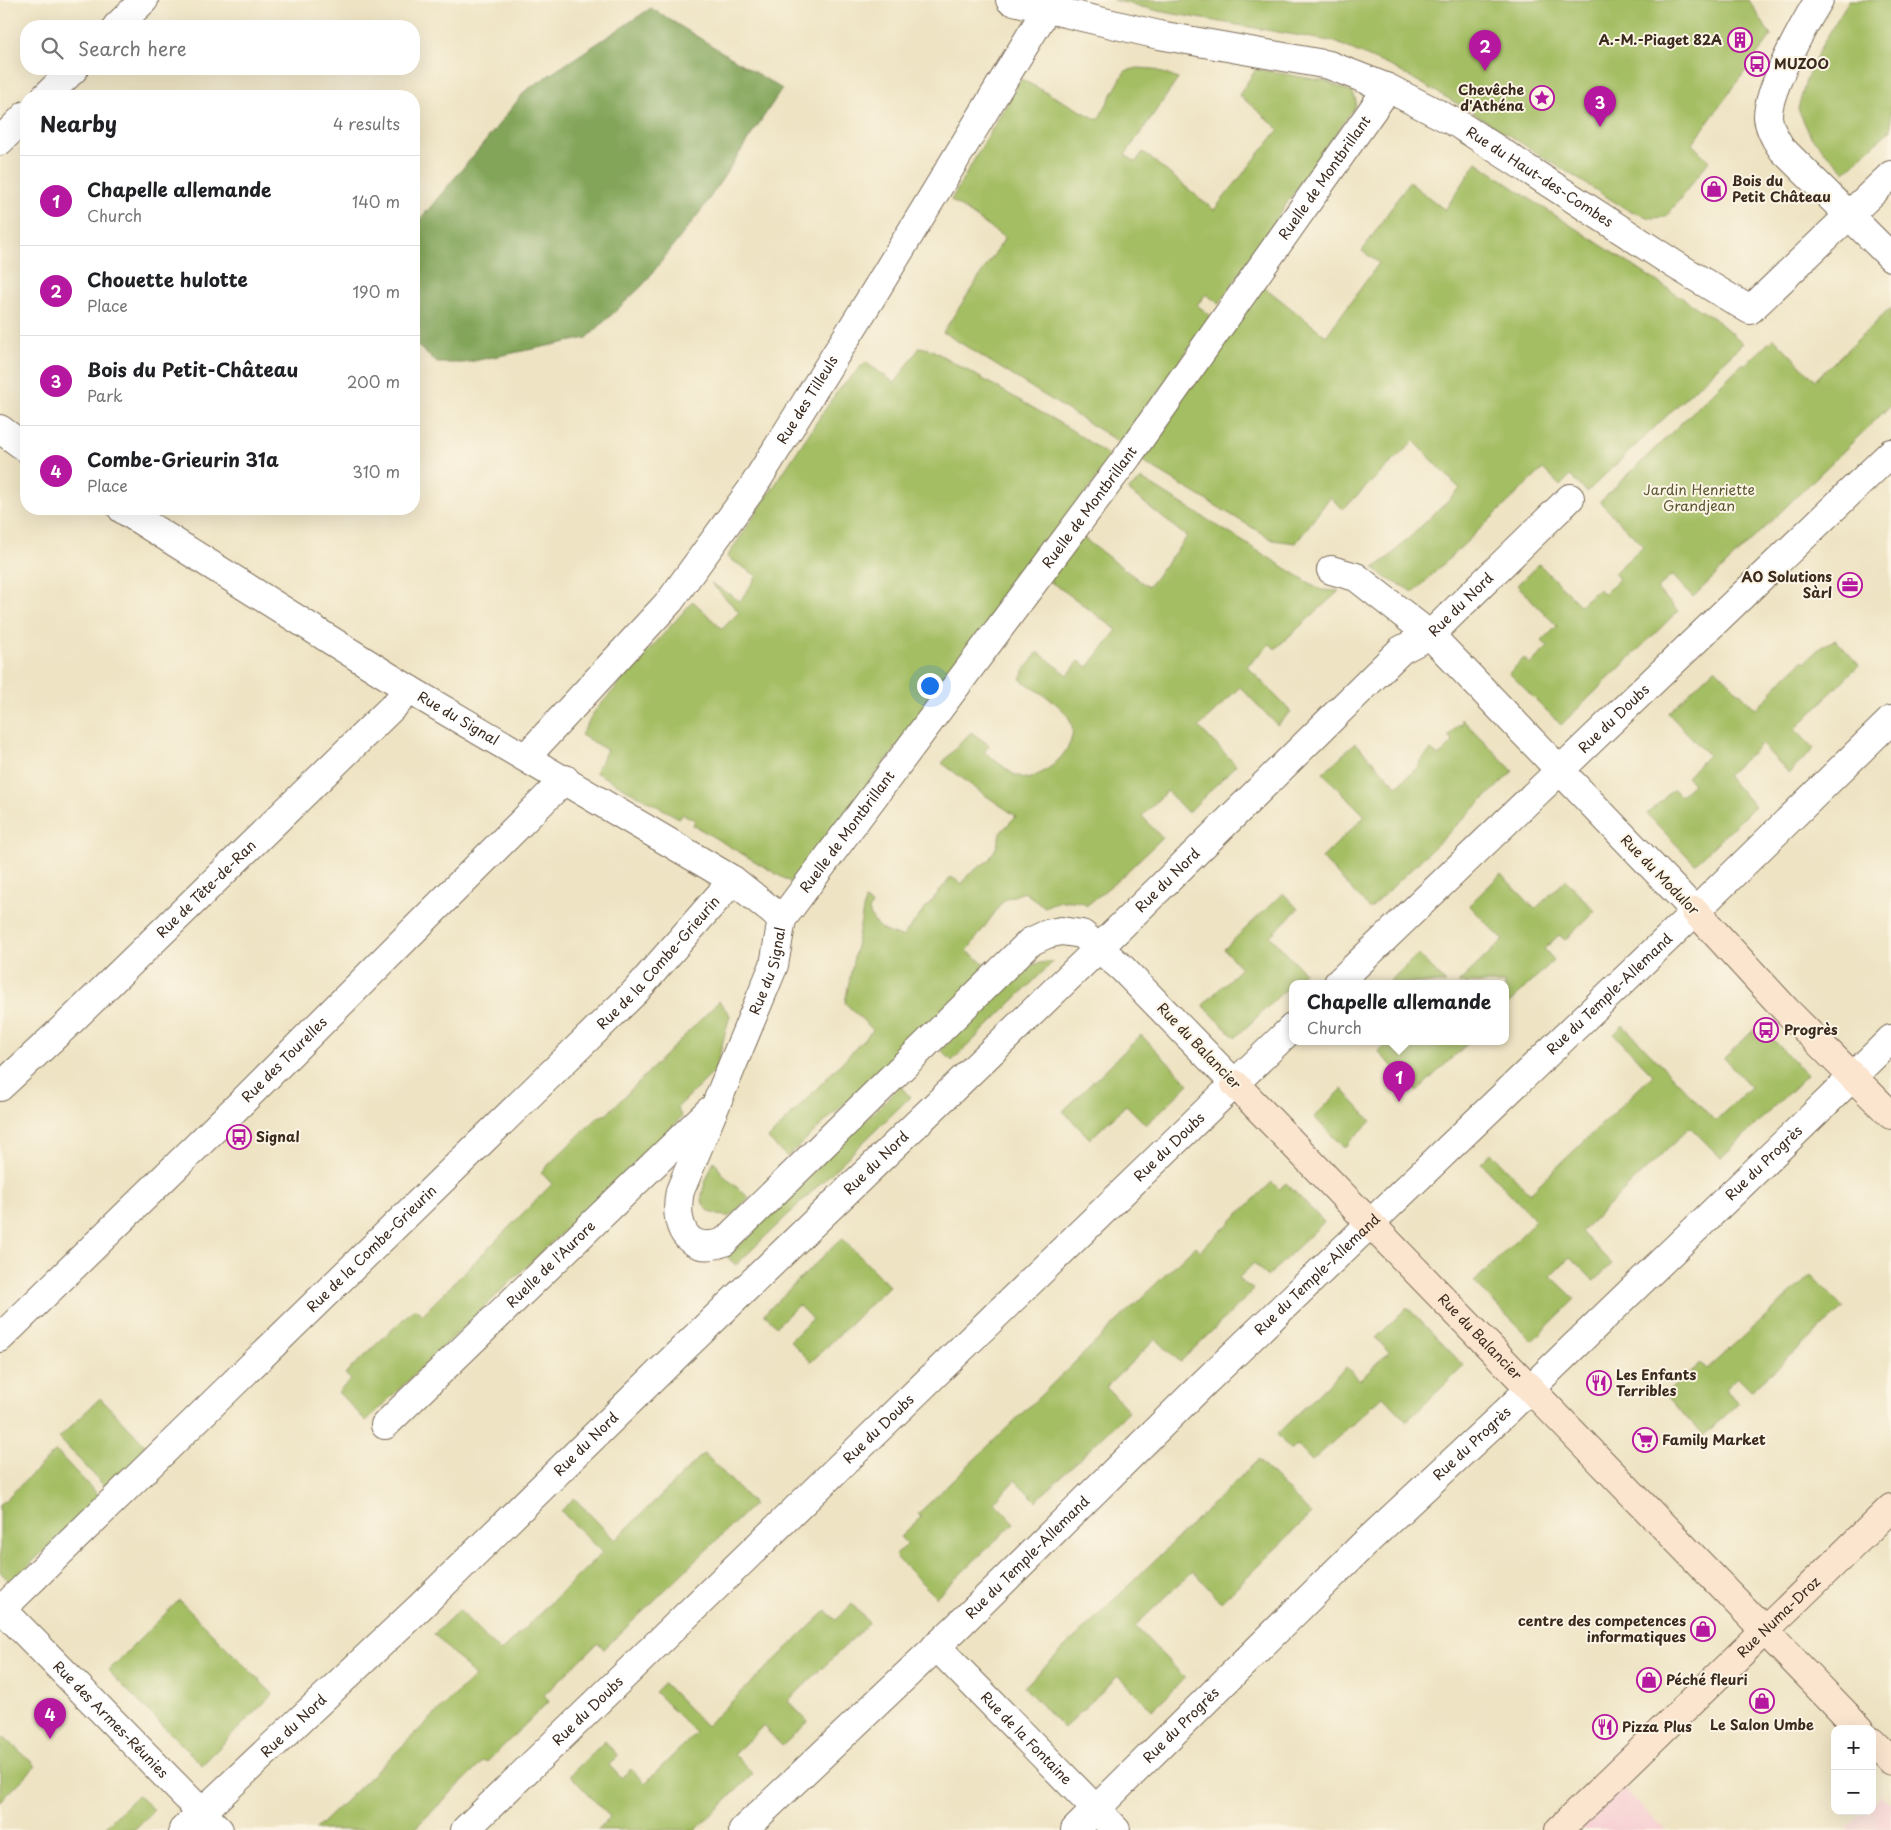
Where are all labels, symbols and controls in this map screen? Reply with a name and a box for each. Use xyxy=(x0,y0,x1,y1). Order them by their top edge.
search box xyxy=(20,20,420,75)
building icon: A.-M.-Piaget 82A xyxy=(1727,27,1753,53)
place label: A.-M.-Piaget 82A xyxy=(1599,29,1722,50)
pin: 2 xyxy=(1469,30,1501,71)
icon: search xyxy=(38,34,66,62)
text: Search here xyxy=(78,34,187,62)
bus stop icon: MUZOO xyxy=(1744,51,1770,77)
place label: MUZOO xyxy=(1774,53,1829,74)
place label: Chevêche d'Athéna xyxy=(1458,79,1525,116)
place icon: Chevêche d'Athéna xyxy=(1529,85,1555,111)
pin: 3 xyxy=(1584,86,1616,127)
text: Nearby xyxy=(40,107,117,139)
text: 4 results xyxy=(333,111,400,135)
street label: Ruelle de Montbrillant xyxy=(1273,111,1376,244)
street label: Rue du Haut-des-Combes xyxy=(1462,121,1618,232)
place label: Bois du Petit Château xyxy=(1732,170,1831,207)
text: Chapelle allemande xyxy=(87,175,271,203)
shop icon: Bois du Petit Château xyxy=(1701,176,1727,202)
text: 1 xyxy=(52,189,60,213)
text: 140 m xyxy=(352,189,400,213)
text: Church xyxy=(87,203,142,227)
text: Chouette hulotte xyxy=(87,265,248,293)
text: 2 xyxy=(50,279,62,303)
text: 190 m xyxy=(352,279,400,303)
text: Place xyxy=(87,293,128,317)
street label: Rue des Tilleuls xyxy=(771,351,843,448)
text: Bois du Petit-Château xyxy=(87,355,298,383)
text: 3 xyxy=(51,369,61,393)
text: 200 m xyxy=(347,369,400,393)
text: Park xyxy=(87,383,123,407)
street label: Ruelle de Montbrillant xyxy=(1037,442,1142,573)
text: Combe-Grieurin 31a xyxy=(87,445,279,473)
text: 4 xyxy=(51,459,61,483)
text: 310 m xyxy=(352,459,400,483)
text: Place xyxy=(87,473,128,497)
park label: Jardin Henriette Grandjean xyxy=(1643,479,1755,516)
place label: AO Solutions Sàrl xyxy=(1741,566,1832,603)
street label: Rue du Nord xyxy=(1423,567,1498,641)
office icon: AO Solutions Sàrl xyxy=(1837,572,1863,598)
your location xyxy=(917,673,943,699)
street label: Rue du Doubs xyxy=(1573,679,1654,758)
street label: Rue du Signal xyxy=(414,686,503,750)
street label: Ruelle de Montbrillant xyxy=(794,766,900,897)
street label: Rue du Modulor xyxy=(1616,830,1705,920)
street label: Rue de Tête-de-Ran xyxy=(151,835,261,942)
street label: Rue du Nord xyxy=(1130,843,1204,917)
street label: Rue de la Combe-Grieurin xyxy=(592,891,724,1034)
street label: Rue du Signal xyxy=(743,925,790,1018)
street label: Rue du Temple-Allemand xyxy=(1542,928,1677,1059)
popup xyxy=(1289,980,1509,1045)
text: Chapelle allemande xyxy=(1307,987,1491,1015)
street label: Rue du Balancier xyxy=(1153,998,1247,1094)
street label: Rue des Tourelles xyxy=(237,1012,332,1107)
text: Church xyxy=(1307,1015,1362,1039)
bus stop icon: Progrès xyxy=(1753,1017,1779,1043)
place label: Progrès xyxy=(1784,1019,1838,1040)
pin: 1 xyxy=(1383,1061,1415,1102)
street label: Rue du Doubs xyxy=(1129,1107,1209,1186)
street label: Rue du Progrès xyxy=(1720,1120,1807,1205)
bus stop icon: Signal xyxy=(226,1124,252,1150)
place label: Signal xyxy=(256,1126,299,1147)
street label: Rue du Nord xyxy=(838,1126,913,1199)
street label: Rue de la Combe-Grieurin xyxy=(302,1180,441,1317)
street label: Rue du Temple-Allemand xyxy=(1249,1208,1385,1339)
street label: Ruelle de l'Aurore xyxy=(501,1216,600,1312)
street label: Rue du Balancier xyxy=(1433,1289,1528,1385)
place label: Les Enfants Terribles xyxy=(1616,1364,1696,1401)
restaurant icon: Les Enfants Terribles xyxy=(1586,1370,1612,1396)
street label: Rue du Doubs xyxy=(838,1389,918,1468)
street label: Rue du Progrès xyxy=(1428,1401,1515,1485)
street label: Rue du Nord xyxy=(548,1407,623,1481)
supermarket icon: Family Market xyxy=(1632,1427,1658,1453)
place label: Family Market xyxy=(1662,1429,1766,1450)
street label: Rue du Temple-Allemand xyxy=(960,1491,1094,1623)
street label: Rue Numa-Droz xyxy=(1732,1571,1825,1662)
place label: centre des competences informatiques xyxy=(1518,1610,1686,1647)
shop icon: centre des competences informatiques xyxy=(1690,1616,1716,1642)
street label: Rue des Armes-Réunies xyxy=(49,1656,173,1783)
shop icon: Péché fleuri xyxy=(1636,1667,1662,1693)
place label: Péché fleuri xyxy=(1666,1669,1748,1690)
street label: Rue du Doubs xyxy=(547,1671,628,1750)
street label: Rue du Progrès xyxy=(1138,1682,1223,1767)
street label: Rue de la Fontaine xyxy=(976,1687,1077,1789)
shop icon: Le Salon Umbe xyxy=(1749,1688,1775,1714)
street label: Rue du Nord xyxy=(256,1689,331,1762)
pin: 4 xyxy=(34,1698,66,1739)
restaurant icon: Pizza Plus xyxy=(1592,1714,1618,1740)
place label: Le Salon Umbe xyxy=(1710,1714,1814,1735)
place label: Pizza Plus xyxy=(1622,1716,1692,1737)
map controls xyxy=(1831,1725,1876,1815)
button: + xyxy=(1831,1725,1876,1770)
button: − xyxy=(1831,1770,1876,1815)

